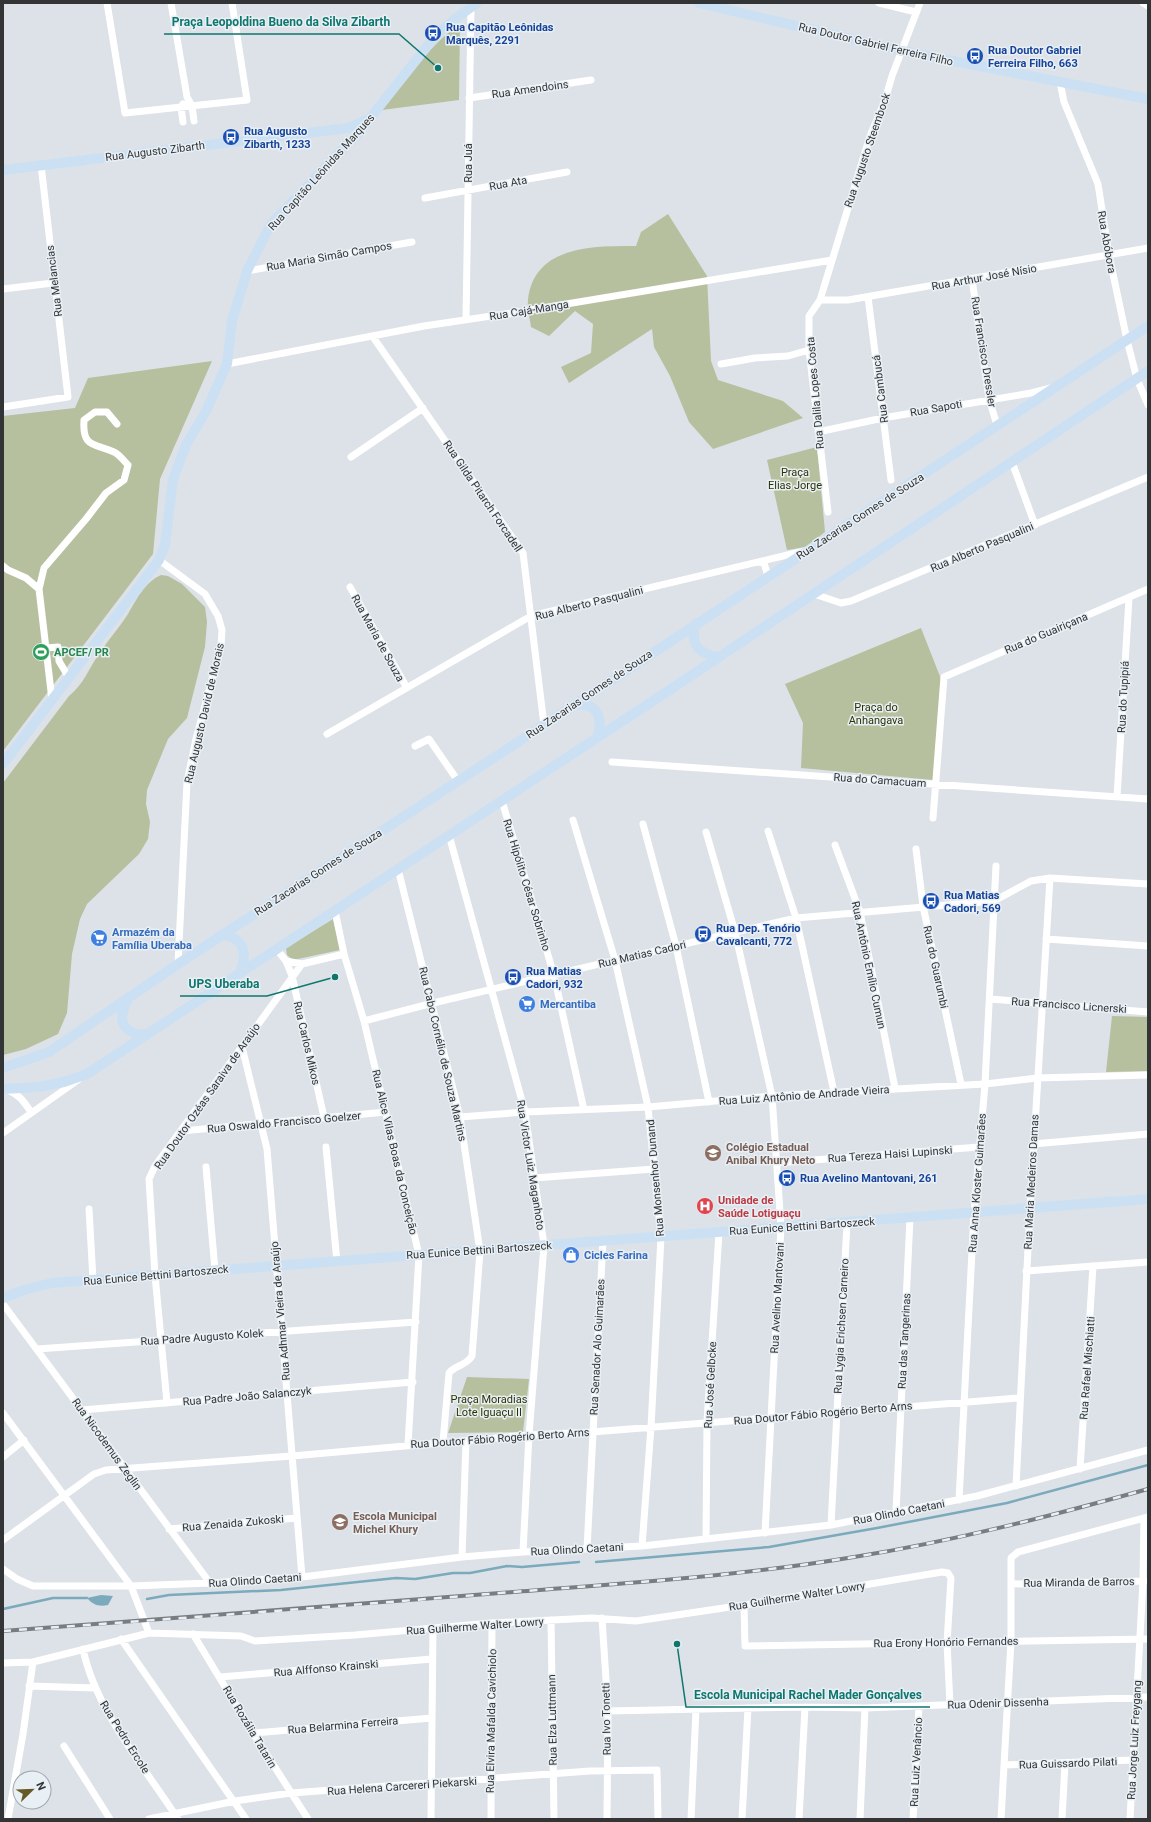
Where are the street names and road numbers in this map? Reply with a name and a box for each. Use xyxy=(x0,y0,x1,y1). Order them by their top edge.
street label: Rua Doutor Gabriel Ferreira Filho xyxy=(797,20,954,69)
street label: Rua Amendoins xyxy=(491,78,570,101)
street label: Rua Augusto Steembock xyxy=(842,91,893,209)
street label: Rua Capitão Leônidas Marques xyxy=(266,111,377,233)
street label: Rua Augusto Zibarth xyxy=(105,139,206,164)
street label: Rua Juá xyxy=(462,143,475,183)
street label: Rua Ata xyxy=(488,173,528,194)
street label: Rua Abóbora xyxy=(1095,210,1118,274)
street label: Rua Maria Simão Campos xyxy=(265,239,393,274)
street label: Rua Melancias xyxy=(44,244,65,317)
street label: Rua Arthur José Nísio xyxy=(930,262,1038,293)
street label: Rua Francisco Dressler xyxy=(968,296,999,409)
street label: Rua Cajá-Manga xyxy=(488,298,570,323)
street label: Rua Dalila Lopes Costa xyxy=(804,336,827,450)
street label: Rua Cambucá xyxy=(870,354,891,424)
street label: Rua Sapoti xyxy=(909,398,963,419)
street label: Rua Gilda Pitarch Forcadell xyxy=(440,438,525,555)
street label: Rua Zacarias Gomes de Souza xyxy=(794,470,926,563)
street label: Rua Alberto Pasqualini xyxy=(929,520,1036,575)
street label: Rua Alberto Pasqualini xyxy=(534,584,644,623)
street label: Rua Maria de Souza xyxy=(348,593,407,684)
street label: Rua do Guairiçana xyxy=(1003,610,1090,657)
street label: Rua Augusto David de Morais xyxy=(182,641,227,785)
street label: Rua Zacarias Gomes de Souza xyxy=(524,647,655,742)
street label: Rua do Tupipiá xyxy=(1115,661,1132,733)
street label: Rua do Camacuam xyxy=(833,771,927,790)
street label: Rua Hipólito César Sobrinho xyxy=(500,818,553,953)
street label: Rua Zacarias Gomes de Souza xyxy=(252,826,384,919)
street label: Rua Antônio Emílio Cumun xyxy=(849,900,888,1030)
street label: Rua do Guarumbi xyxy=(920,924,951,1010)
street label: Rua Matias Cadori xyxy=(597,938,687,971)
street label: Rua Cabo Cornélio de Souza Martins xyxy=(416,966,469,1143)
street label: Rua Francisco Licnerski xyxy=(1011,995,1127,1016)
street label: Rua Carlos Mikos xyxy=(291,1000,323,1087)
street label: Rua Doutor Ozéas Saraiva de Araújo xyxy=(152,1021,263,1172)
street label: Rua Alice Vilas Boas da Conceição xyxy=(369,1068,420,1236)
street label: Rua Luiz Antônio de Andrade Vieira xyxy=(718,1083,890,1108)
street label: Rua Victor Luiz Maganhoto xyxy=(514,1099,547,1231)
street label: Rua Oswaldo Francisco Goelzer xyxy=(207,1109,362,1136)
street label: Rua Anna Kloster Guimarães xyxy=(966,1112,989,1253)
street label: Rua Maria Medeiros Damas xyxy=(1021,1114,1042,1250)
street label: Rua Monsenhor Dunand xyxy=(644,1119,667,1237)
street label: Rua Tereza Haisi Lupinski xyxy=(827,1144,953,1165)
street label: Rua Eunice Bettini Bartoszeck xyxy=(729,1215,876,1238)
street label: Rua Eunice Bettini Bartoszeck xyxy=(406,1239,553,1262)
street label: Rua Adhmar Vieira de Araújo xyxy=(268,1241,293,1381)
street label: Rua Avelino Mantovani xyxy=(768,1242,787,1354)
street label: Rua Lygia Erichsen Carneiro xyxy=(831,1258,852,1394)
street label: Rua Eunice Bettini Bartoszeck xyxy=(83,1263,230,1288)
street label: Rua Senador Alo Guimarães xyxy=(587,1278,608,1416)
street label: Rua das Tangerinas xyxy=(895,1292,914,1389)
street label: Rua Rafael Mischiatti xyxy=(1077,1316,1098,1420)
street label: Rua Padre Augusto Kolek xyxy=(140,1327,265,1348)
street label: Rua José Gelbcke xyxy=(702,1341,719,1429)
street label: Rua Padre João Salanczyk xyxy=(182,1384,312,1409)
street label: Rua Nicodemus Zeglin xyxy=(69,1396,144,1493)
street label: Rua Doutor Fábio Rogério Berto Arns xyxy=(733,1399,913,1428)
street label: Rua Doutor Fábio Rogério Berto Arns xyxy=(410,1426,590,1451)
street label: Rua Olindo Caetani xyxy=(852,1497,946,1528)
street label: Rua Zenaida Zukoski xyxy=(182,1513,284,1534)
street label: Rua Olindo Caetani xyxy=(530,1541,624,1558)
street label: Rua Olindo Caetani xyxy=(208,1571,302,1590)
street label: Rua Miranda de Barros xyxy=(1023,1575,1135,1590)
street label: Rua Guilherme Walter Lowry xyxy=(728,1579,867,1614)
street label: Rua Guilherme Walter Lowry xyxy=(406,1615,545,1638)
street label: Rua Erony Honório Fernandes xyxy=(873,1635,1019,1650)
street label: Rua Elvira Mafalda Cavichiolo xyxy=(484,1649,499,1793)
street label: Rua Alffonso Krainski xyxy=(273,1657,379,1680)
street label: Rua Elza Luttmann xyxy=(545,1674,560,1766)
street label: Rua Jorge Luiz Freygang xyxy=(1125,1680,1144,1800)
street label: Rua Ivo Tonetti xyxy=(599,1683,614,1755)
street label: Rua Rozália Tatarin xyxy=(220,1684,279,1771)
street label: Rua Odenir Dissenha xyxy=(947,1695,1049,1712)
street label: Rua Pedro Ercole xyxy=(97,1698,152,1776)
street label: Rua Belarmina Ferreira xyxy=(287,1714,399,1737)
street label: Rua Luiz Venâncio xyxy=(908,1717,925,1807)
street label: Rua Guissardo Pilati xyxy=(1019,1755,1117,1772)
street label: Rua Helena Carcereri Piekarski xyxy=(327,1775,477,1798)

